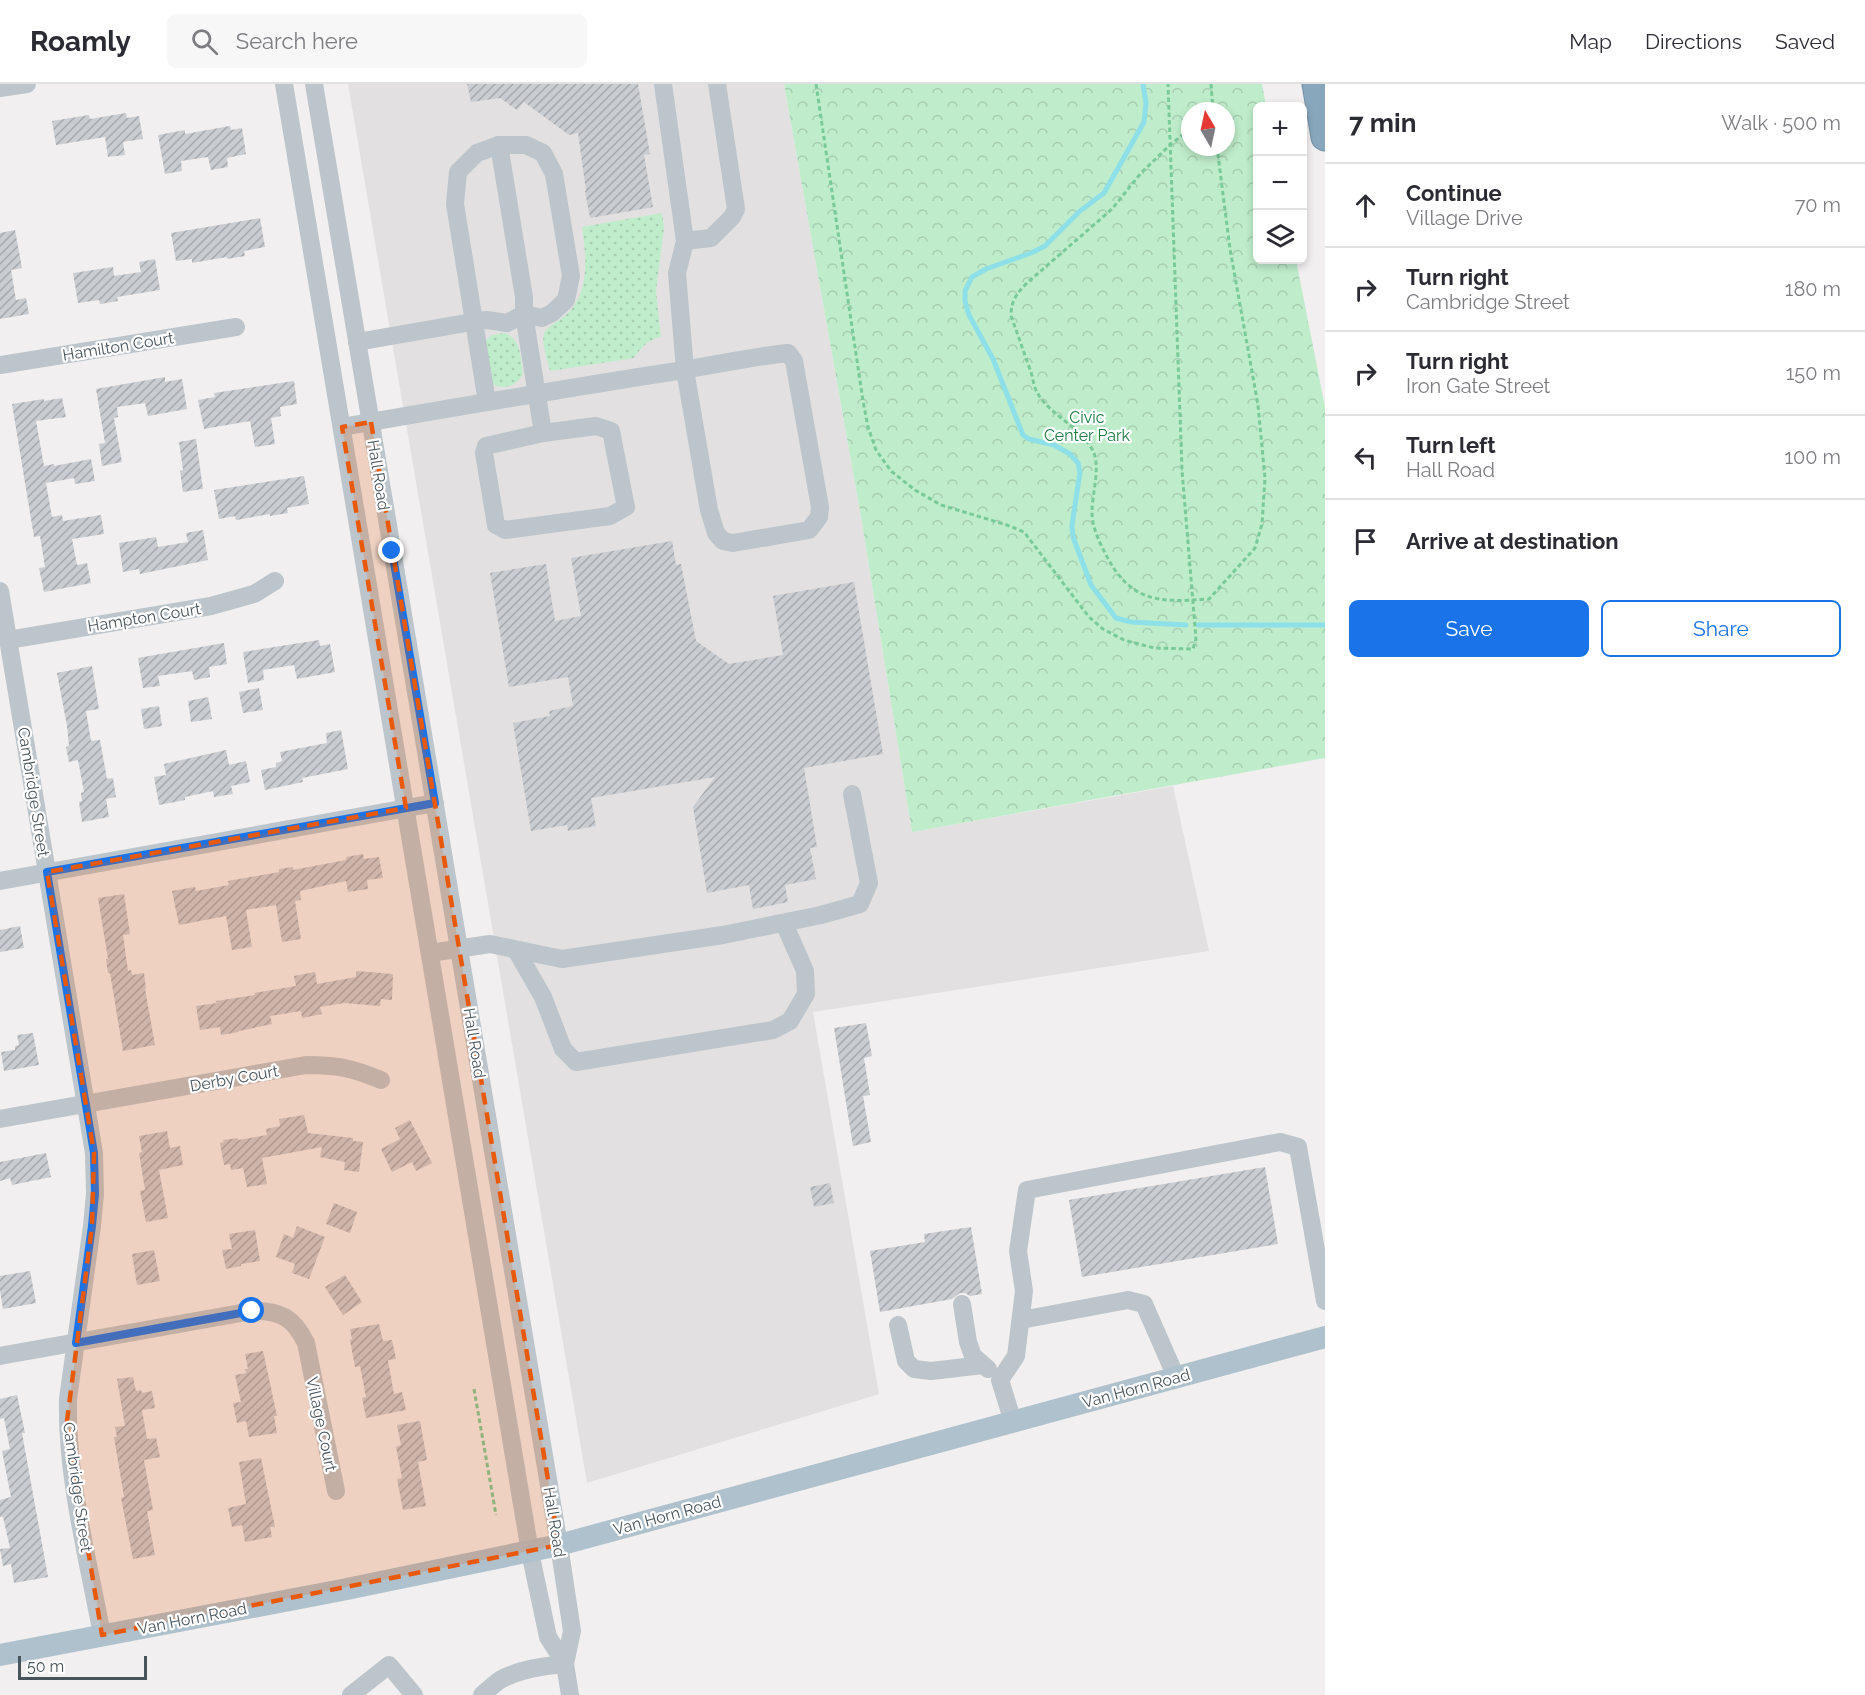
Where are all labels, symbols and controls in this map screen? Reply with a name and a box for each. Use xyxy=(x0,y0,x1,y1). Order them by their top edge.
search box xyxy=(167,14,587,68)
text: Roamly xyxy=(30,25,131,58)
icon: search xyxy=(188,25,221,58)
text: Search here xyxy=(236,28,358,54)
text: Map xyxy=(1569,29,1612,54)
text: Directions xyxy=(1645,29,1742,54)
text: Saved xyxy=(1775,29,1835,54)
north arrow xyxy=(1181,102,1235,156)
map controls xyxy=(1253,102,1307,264)
button: + xyxy=(1253,102,1307,156)
text: 7 min xyxy=(1349,108,1416,138)
text: Walk · 500 m xyxy=(1721,111,1841,135)
button: − xyxy=(1253,156,1307,210)
text: Continue xyxy=(1406,180,1502,206)
icon: ahead xyxy=(1349,189,1382,222)
text: 70 m xyxy=(1795,193,1841,217)
text: Village Drive xyxy=(1406,206,1523,230)
button: layers xyxy=(1253,210,1307,264)
text: Turn right xyxy=(1406,264,1509,290)
icon: right xyxy=(1349,273,1382,306)
text: 180 m xyxy=(1785,277,1841,301)
text: Cambridge Street xyxy=(1406,290,1570,314)
street label: Hamilton Court xyxy=(61,328,176,365)
text: Turn right xyxy=(1406,348,1509,374)
icon: right xyxy=(1349,357,1382,390)
text: 150 m xyxy=(1786,361,1841,385)
text: Iron Gate Street xyxy=(1406,374,1550,398)
park label: Civic Center Park xyxy=(1044,408,1131,445)
text: Turn left xyxy=(1406,432,1496,458)
street label: Hall Road xyxy=(364,438,393,512)
icon: left xyxy=(1349,441,1382,474)
text: 100 m xyxy=(1784,445,1841,469)
text: Hall Road xyxy=(1406,458,1495,482)
icon: arrive xyxy=(1349,525,1382,558)
text: Arrive at destination xyxy=(1406,528,1619,554)
route end xyxy=(378,537,404,563)
street label: Hampton Court xyxy=(86,599,203,636)
button: Save xyxy=(1349,600,1589,657)
button: Share xyxy=(1601,600,1841,657)
street label: Cambridge Street xyxy=(14,726,53,859)
street label: Hall Road xyxy=(460,1006,489,1080)
street label: Derby Court xyxy=(188,1061,280,1096)
route start xyxy=(238,1297,264,1323)
street label: Van Horn Road xyxy=(1080,1365,1192,1412)
street label: Village Court xyxy=(302,1375,341,1474)
street label: Cambridge Street xyxy=(59,1421,96,1554)
street label: Hall Road xyxy=(540,1485,569,1559)
street label: Van Horn Road xyxy=(611,1492,723,1539)
street label: Van Horn Road xyxy=(136,1599,248,1638)
scale bar xyxy=(18,1653,147,1680)
text: 50 m xyxy=(27,1657,64,1676)

